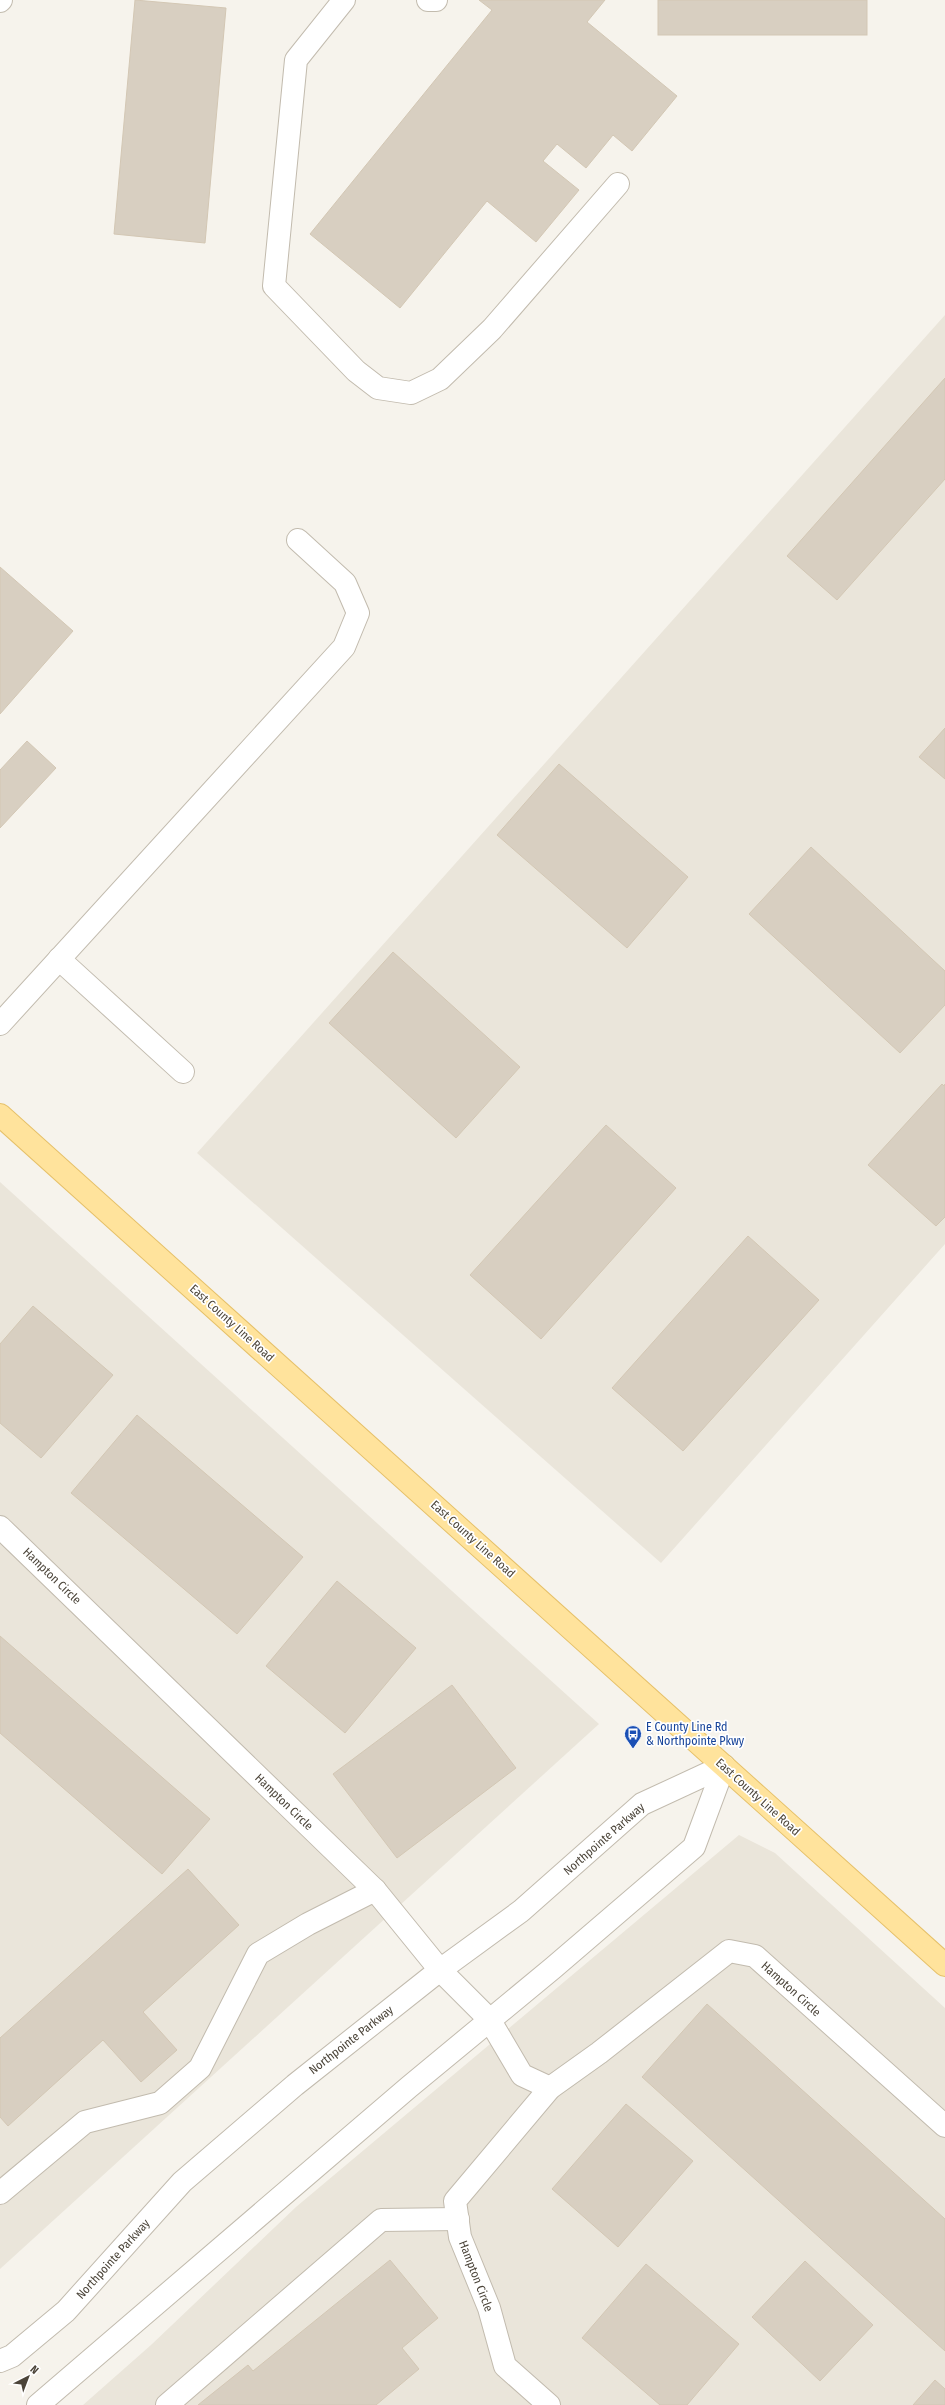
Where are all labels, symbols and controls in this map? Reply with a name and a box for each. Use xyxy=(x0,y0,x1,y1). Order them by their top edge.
street label: East County Line Road xyxy=(187,1282,277,1364)
street label: East County Line Road xyxy=(428,1498,518,1580)
street label: Hampton Circle xyxy=(20,1545,84,1607)
place label: E County Line Rd & Northpointe Pkwy xyxy=(646,1720,745,1748)
bus stop icon: E County Line Rd & Northpointe Pkwy xyxy=(623,1724,643,1749)
street label: East County Line Road xyxy=(713,1756,803,1838)
street label: Hampton Circle xyxy=(252,1771,316,1833)
street label: Northpointe Parkway xyxy=(561,1800,648,1878)
street label: Hampton Circle xyxy=(758,1959,824,2019)
street label: Northpointe Parkway xyxy=(306,2002,396,2077)
street label: Northpointe Parkway xyxy=(73,2216,153,2302)
street label: Hampton Circle xyxy=(456,2238,496,2314)
north arrow xyxy=(8,2357,48,2397)
text: N xyxy=(28,2363,41,2377)

